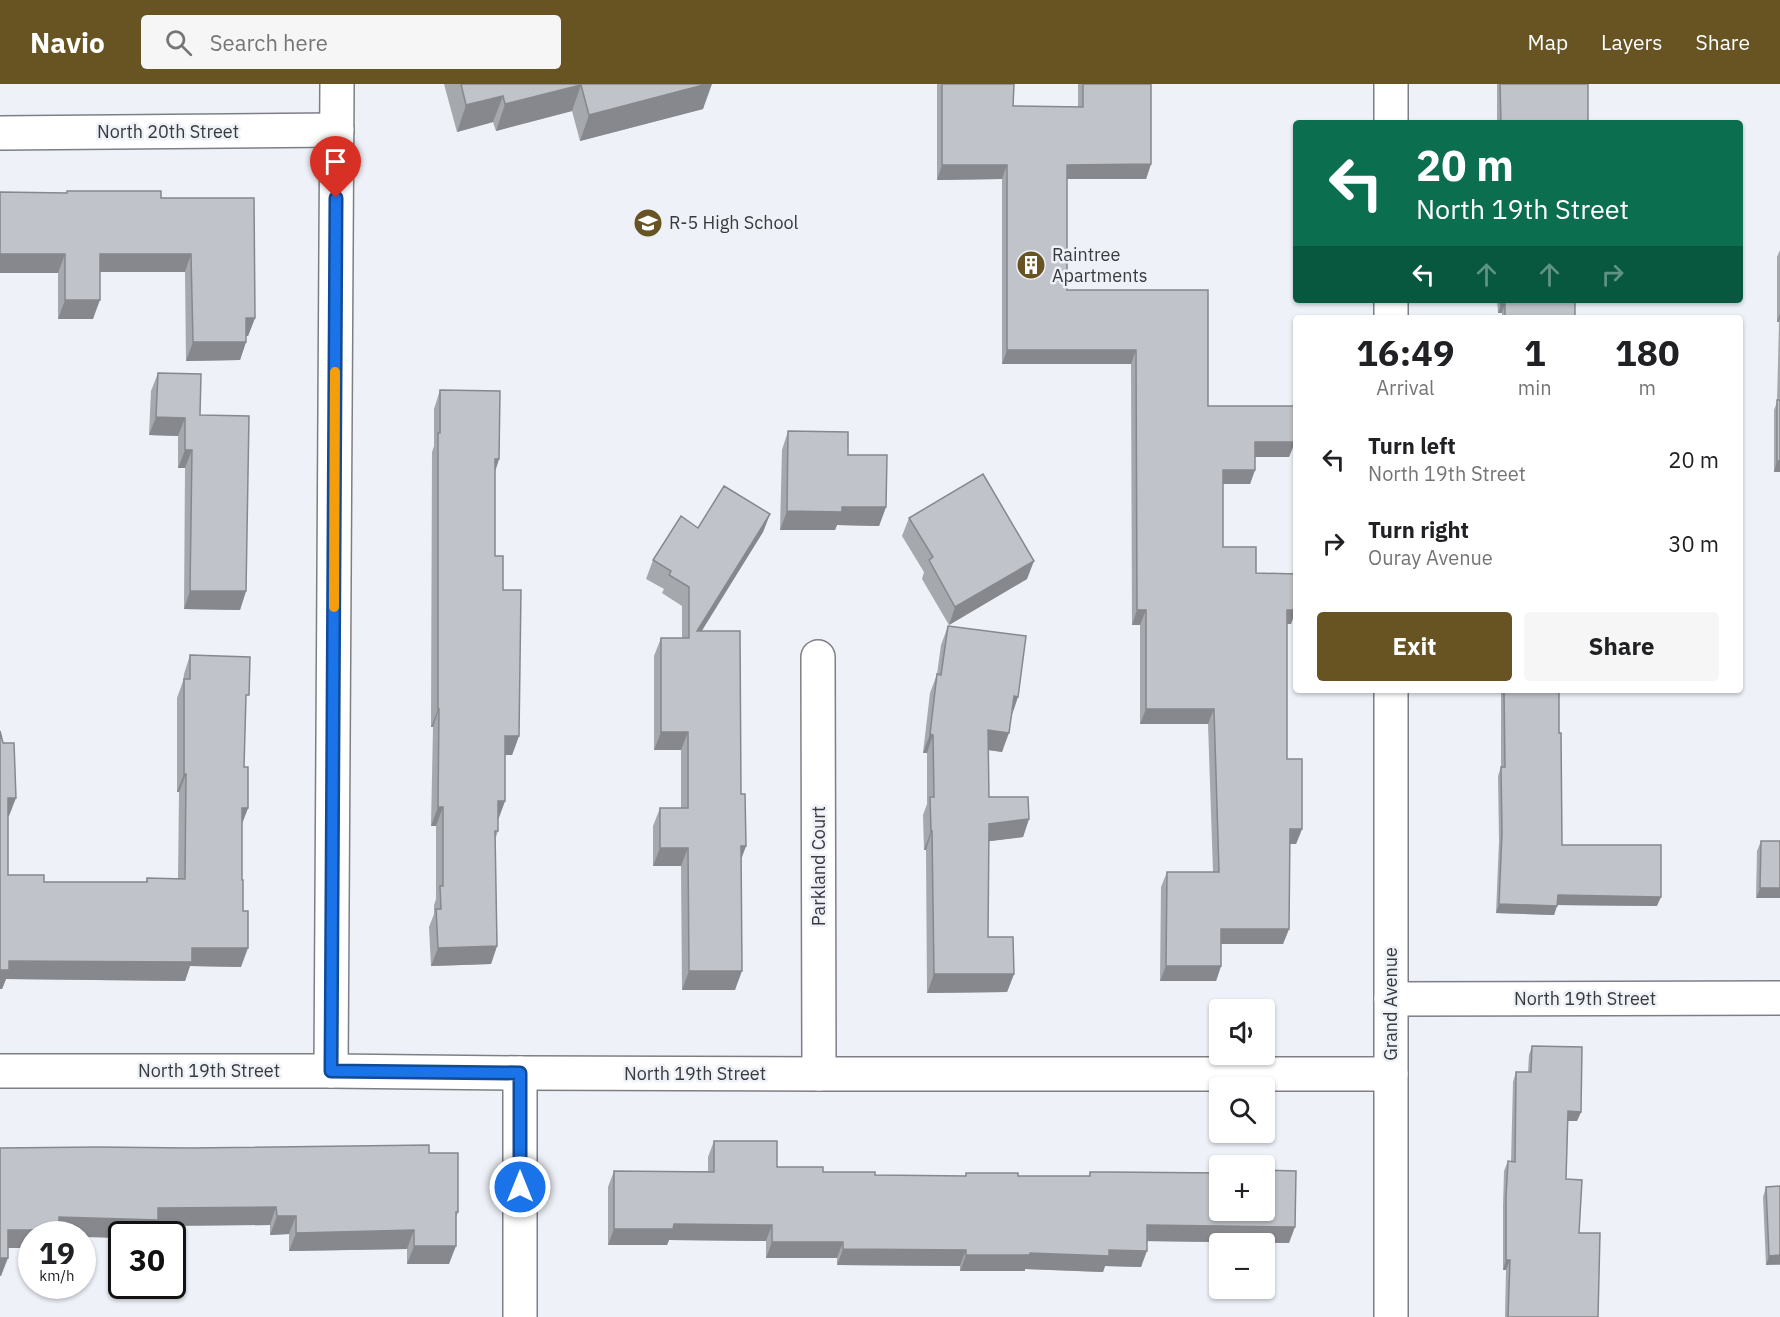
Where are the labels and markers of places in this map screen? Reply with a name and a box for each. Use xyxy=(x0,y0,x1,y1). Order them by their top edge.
pin xyxy=(310,136,361,198)
school or university icon: R-5 High School xyxy=(632,207,664,239)
place label: R-5 High School xyxy=(669,211,799,234)
place label: Raintree Apartments xyxy=(1052,243,1148,287)
building icon: Raintree Apartments xyxy=(1015,249,1047,281)

